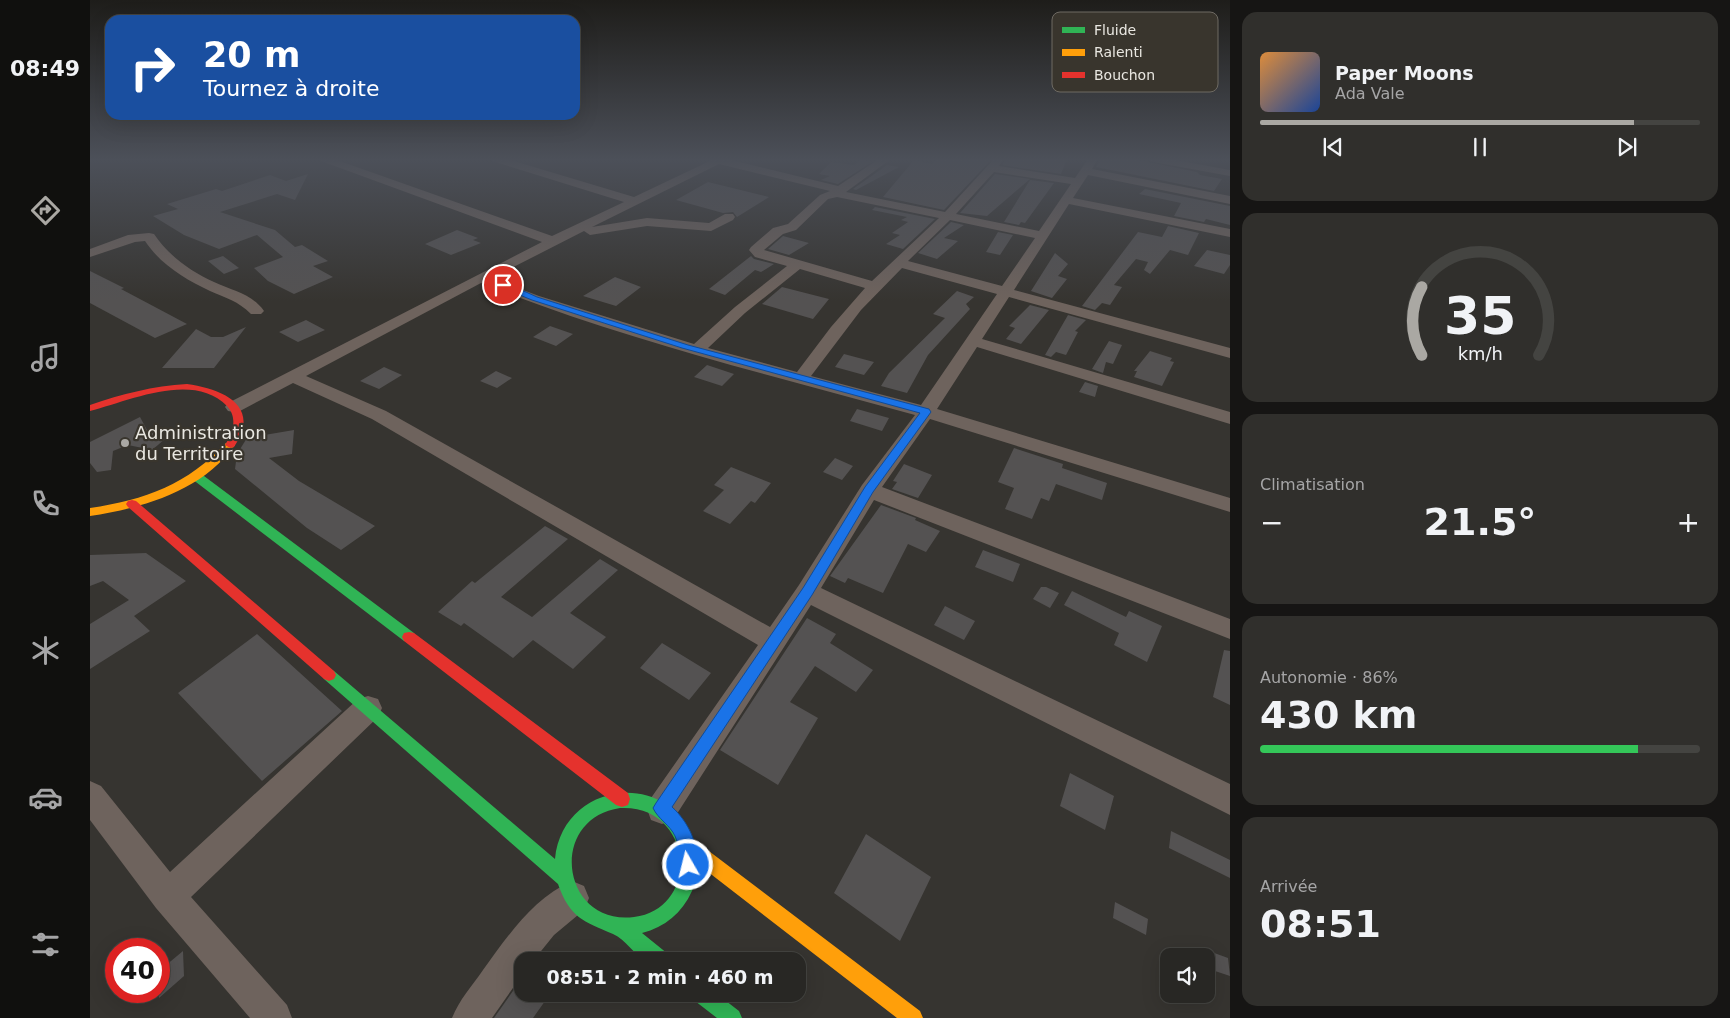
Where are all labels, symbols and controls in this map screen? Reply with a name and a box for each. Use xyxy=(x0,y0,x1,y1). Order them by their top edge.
legend xyxy=(1052,12,1218,92)
text: Fluide xyxy=(1094,22,1136,38)
icon: right xyxy=(120,35,185,100)
text: 20 m xyxy=(203,35,300,75)
text: Ralenti xyxy=(1094,44,1143,60)
text: 08:49 xyxy=(10,56,80,81)
text: Paper Moons xyxy=(1335,62,1474,84)
text: Bouchon xyxy=(1094,67,1155,83)
text: Tournez à droite xyxy=(203,76,380,101)
text: Ada Vale xyxy=(1335,84,1405,103)
icon: previous xyxy=(1319,133,1347,161)
icon: pause xyxy=(1466,133,1494,161)
icon: next xyxy=(1613,133,1641,161)
icon: directions xyxy=(28,193,63,228)
pin xyxy=(482,264,524,306)
icon: arrive xyxy=(489,271,517,299)
text: 35 xyxy=(1444,286,1516,346)
icon: music xyxy=(28,340,63,375)
text: km/h xyxy=(1457,343,1503,364)
place label: Administration du Territoire xyxy=(135,422,267,464)
marker: Administration du Territoire xyxy=(119,437,131,449)
text: Climatisation xyxy=(1260,475,1365,494)
icon: phone xyxy=(28,486,63,521)
text: 21.5° xyxy=(1424,500,1536,544)
text: − xyxy=(1260,506,1283,539)
text: + xyxy=(1677,506,1700,539)
icon: climate xyxy=(28,633,63,668)
text: Autonomie · 86% xyxy=(1260,668,1398,687)
text: 430 km xyxy=(1260,693,1417,737)
icon: car xyxy=(28,780,63,815)
position arrow xyxy=(661,838,713,890)
text: Arrivée xyxy=(1260,877,1317,896)
text: 08:51 xyxy=(1260,902,1381,946)
icon: filters xyxy=(28,927,63,962)
speed limit sign: 40 xyxy=(105,938,170,1003)
map controls xyxy=(1160,948,1215,1003)
button: sound xyxy=(1160,948,1215,1003)
text: 08:51 · 2 min · 460 m xyxy=(546,966,774,988)

